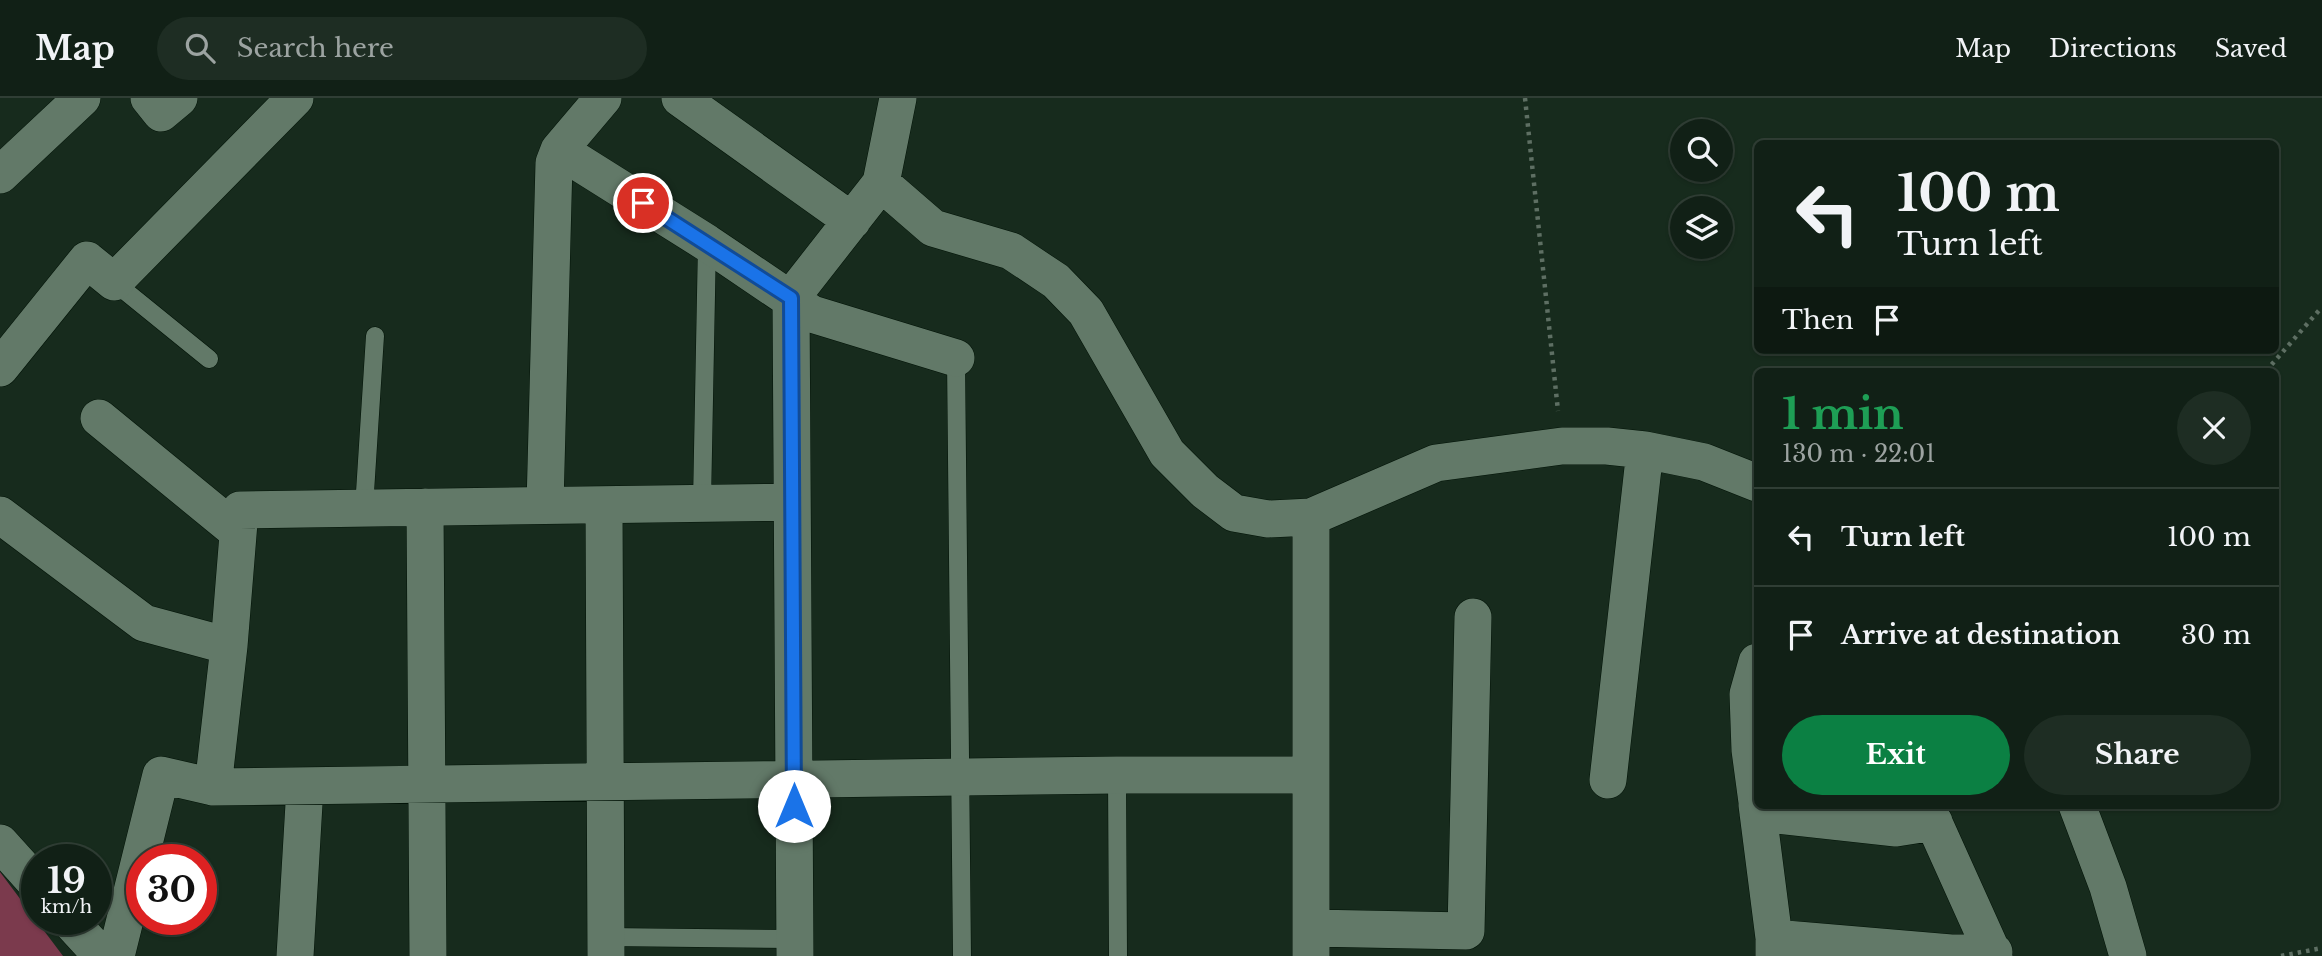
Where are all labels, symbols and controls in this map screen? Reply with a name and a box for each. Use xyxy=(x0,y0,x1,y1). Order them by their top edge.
search box xyxy=(157,17,647,80)
text: Map xyxy=(35,28,115,69)
icon: search xyxy=(181,29,219,67)
text: Search here xyxy=(237,32,394,64)
text: Map xyxy=(1955,34,2011,63)
text: Directions xyxy=(2049,34,2177,63)
text: Saved xyxy=(2215,34,2287,63)
map controls xyxy=(1670,119,1733,259)
button: search xyxy=(1670,119,1733,182)
text: 100 m xyxy=(1897,163,2060,224)
icon: left xyxy=(1782,168,1873,259)
pin xyxy=(613,173,673,233)
icon: arrive xyxy=(624,184,662,222)
button: layers xyxy=(1670,196,1733,259)
text: Turn left xyxy=(1897,224,2043,264)
icon: arrive xyxy=(1868,301,1906,339)
text: Then xyxy=(1782,304,1854,336)
text: 1 min xyxy=(1782,388,1904,440)
button: close xyxy=(2177,391,2251,465)
text: 130 m · 22:01 xyxy=(1782,440,1935,468)
icon: left xyxy=(1782,518,1820,556)
text: Turn left xyxy=(1841,521,1965,553)
text: 100 m xyxy=(2167,521,2251,553)
icon: arrive xyxy=(1782,616,1820,654)
text: Arrive at destination xyxy=(1841,619,2121,651)
text: 30 m xyxy=(2181,619,2251,651)
button: Exit xyxy=(1782,715,2010,795)
button: Share xyxy=(2024,715,2251,795)
position arrow xyxy=(757,769,831,843)
speed limit sign: 30 xyxy=(126,844,217,935)
text: 19 xyxy=(47,859,86,902)
text: km/h xyxy=(41,896,92,918)

